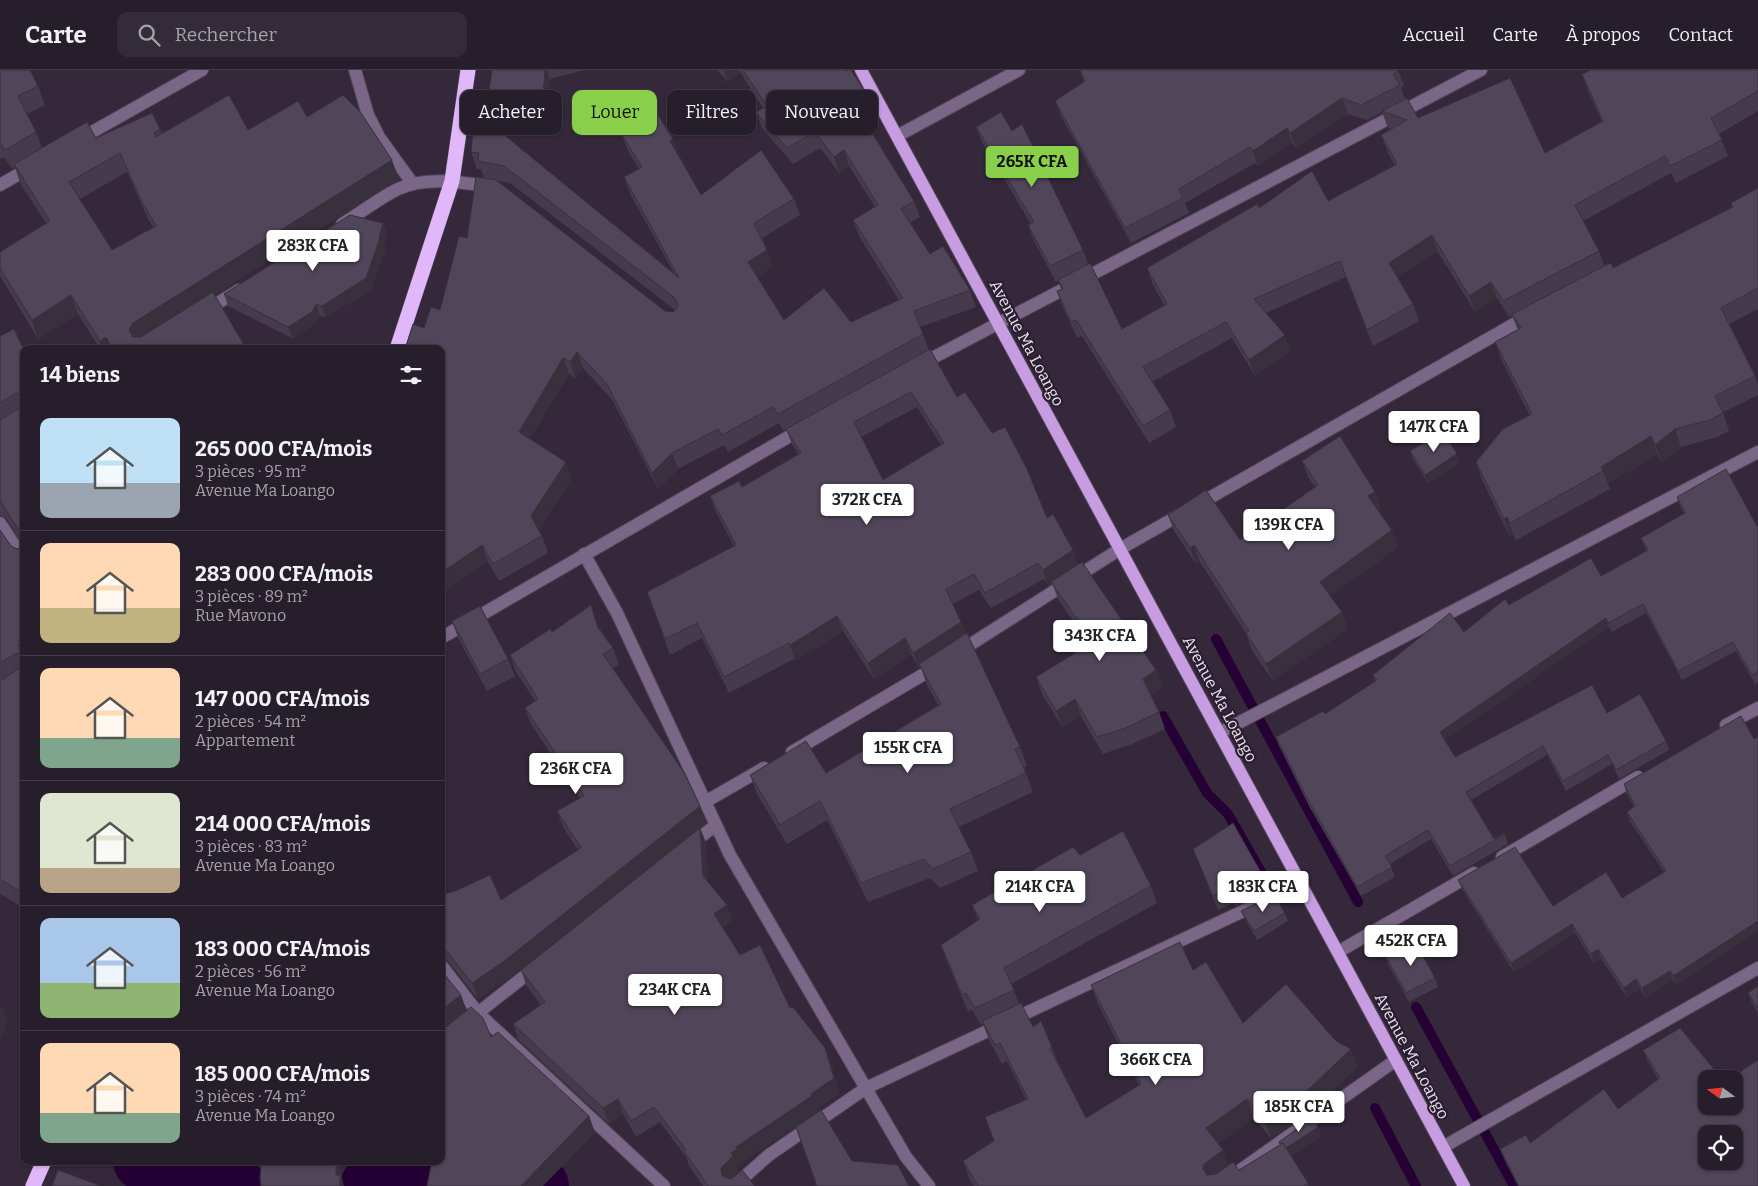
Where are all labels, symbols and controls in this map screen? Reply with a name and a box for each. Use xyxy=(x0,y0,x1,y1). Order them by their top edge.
search box xyxy=(117,12,467,57)
text: Carte xyxy=(25,21,87,49)
icon: search xyxy=(135,21,163,49)
text: Rechercher xyxy=(175,23,277,46)
text: Accueil xyxy=(1403,24,1465,46)
text: Carte xyxy=(1493,24,1538,46)
text: À propos xyxy=(1566,24,1640,46)
text: Contact xyxy=(1668,24,1733,46)
chip: Acheter xyxy=(460,90,562,135)
chip: Louer xyxy=(572,90,657,135)
chip: Filtres xyxy=(667,90,756,135)
chip: Nouveau xyxy=(766,90,878,135)
pin: 265K CFA xyxy=(980,146,1084,188)
text: 265K CFA xyxy=(997,152,1067,171)
pin: 283K CFA xyxy=(261,230,365,272)
text: 283K CFA xyxy=(277,236,349,255)
street label: Avenue Ma Loango xyxy=(986,277,1068,409)
icon: filters xyxy=(397,361,425,389)
text: 14 biens xyxy=(40,362,120,388)
pin: 147K CFA xyxy=(1382,410,1486,453)
text: 147K CFA xyxy=(1400,417,1468,436)
text: 265 000 CFA/mois xyxy=(195,436,372,462)
icon: home xyxy=(80,438,140,498)
text: 3 pièces · 95 m² xyxy=(195,462,307,481)
text: Avenue Ma Loango xyxy=(195,481,335,500)
pin: 372K CFA xyxy=(815,484,919,526)
text: 372K CFA xyxy=(832,490,902,509)
pin: 139K CFA xyxy=(1237,508,1341,551)
text: 139K CFA xyxy=(1254,515,1324,534)
text: 283 000 CFA/mois xyxy=(195,561,373,587)
icon: home xyxy=(80,563,140,623)
text: 3 pièces · 89 m² xyxy=(195,587,308,606)
text: Rue Mavono xyxy=(195,606,286,625)
pin: 343K CFA xyxy=(1048,620,1152,662)
text: 343K CFA xyxy=(1064,626,1136,645)
street label: Avenue Ma Loango xyxy=(1179,633,1261,765)
text: 147 000 CFA/mois xyxy=(195,686,370,712)
icon: home xyxy=(80,688,140,748)
text: 2 pièces · 54 m² xyxy=(195,712,306,731)
text: Appartement xyxy=(195,731,295,750)
pin: 155K CFA xyxy=(856,732,960,774)
text: 155K CFA xyxy=(874,738,942,757)
pin: 236K CFA xyxy=(524,752,628,795)
text: 236K CFA xyxy=(540,759,612,778)
text: 214 000 CFA/mois xyxy=(195,811,371,837)
icon: home xyxy=(80,813,140,873)
text: 3 pièces · 83 m² xyxy=(195,837,307,856)
text: Avenue Ma Loango xyxy=(195,856,335,875)
pin: 214K CFA xyxy=(988,870,1092,913)
pin: 183K CFA xyxy=(1211,870,1315,913)
text: 214K CFA xyxy=(1005,877,1075,896)
text: 183K CFA xyxy=(1229,877,1297,896)
pin: 452K CFA xyxy=(1359,924,1463,967)
text: 452K CFA xyxy=(1375,931,1447,950)
text: 183 000 CFA/mois xyxy=(195,936,370,962)
icon: home xyxy=(80,938,140,998)
text: 2 pièces · 56 m² xyxy=(195,962,306,981)
pin: 234K CFA xyxy=(623,974,727,1016)
text: 234K CFA xyxy=(639,980,711,999)
text: Avenue Ma Loango xyxy=(195,981,335,1000)
street label: Avenue Ma Loango xyxy=(1371,990,1453,1122)
pin: 366K CFA xyxy=(1104,1044,1208,1086)
text: 366K CFA xyxy=(1120,1050,1192,1069)
text: 185 000 CFA/mois xyxy=(195,1061,370,1087)
icon: home xyxy=(80,1063,140,1123)
north arrow xyxy=(1698,1070,1742,1115)
map controls xyxy=(1698,1070,1743,1170)
text: 3 pièces · 74 m² xyxy=(195,1087,306,1106)
pin: 185K CFA xyxy=(1247,1090,1351,1133)
text: 185K CFA xyxy=(1264,1097,1334,1116)
text: Avenue Ma Loango xyxy=(195,1106,335,1125)
button: locate xyxy=(1698,1125,1743,1170)

